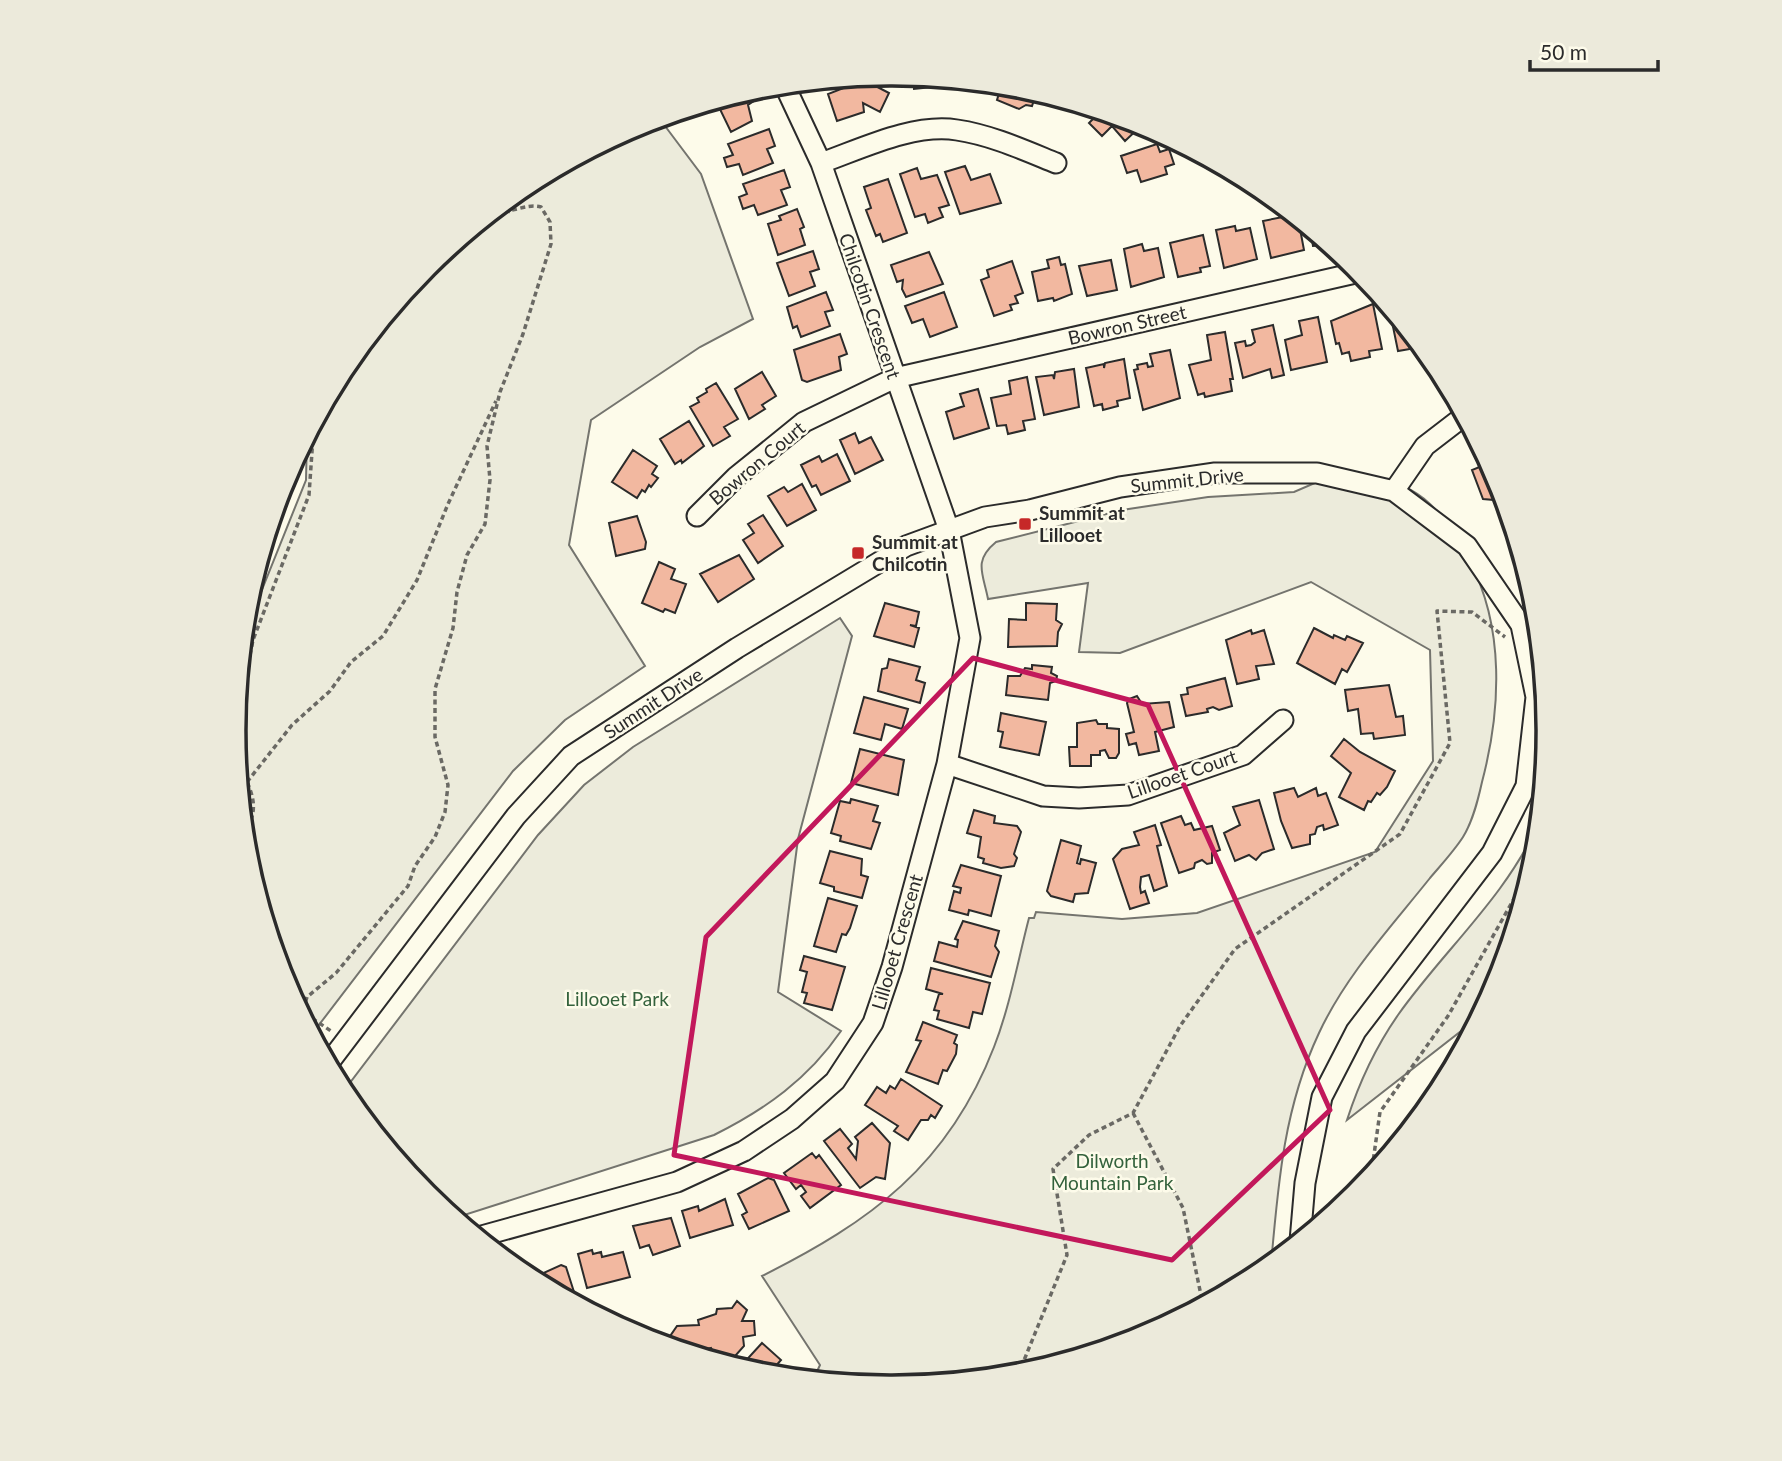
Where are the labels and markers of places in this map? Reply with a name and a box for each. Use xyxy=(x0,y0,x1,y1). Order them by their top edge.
place label: Summit at Lillooet xyxy=(1039,501,1125,546)
marker: Summit at Lillooet xyxy=(1017,516,1033,532)
place label: Summit at Chilcotin xyxy=(872,530,958,575)
marker: Summit at Chilcotin xyxy=(850,545,866,561)

